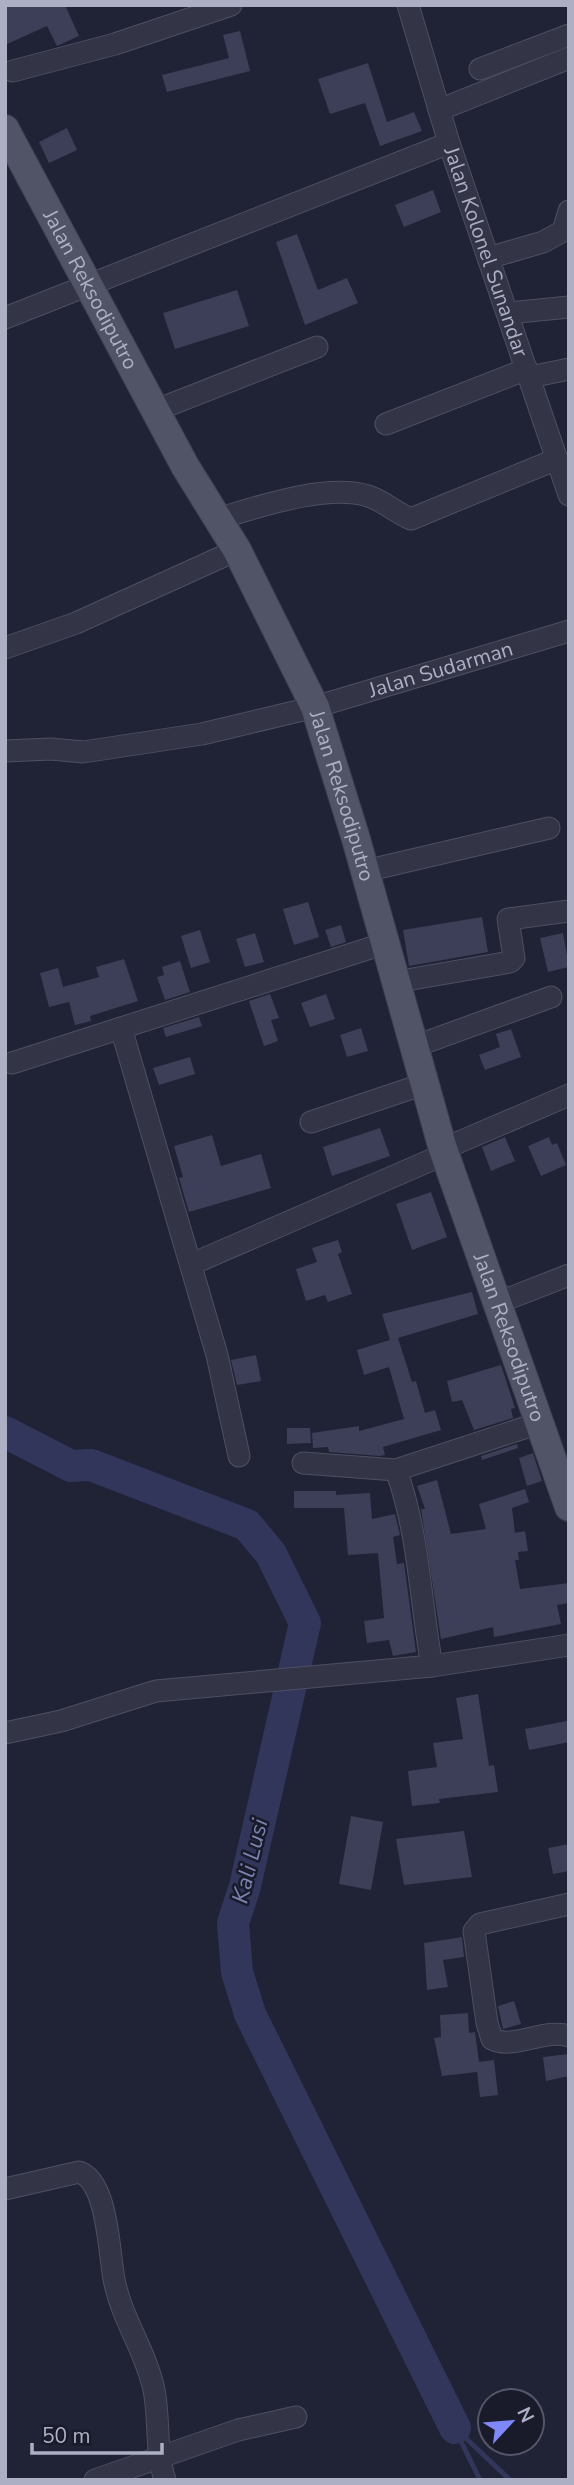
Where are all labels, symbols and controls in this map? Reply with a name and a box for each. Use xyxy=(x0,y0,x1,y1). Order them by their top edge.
street label: Jalan Kolonel Sunandar xyxy=(437,142,535,361)
street label: Jalan Reksodiputro xyxy=(36,204,145,374)
street label: Jalan Sudarman xyxy=(364,635,516,704)
street label: Jalan Reksodiputro xyxy=(303,706,381,884)
street label: Jalan Reksodiputro xyxy=(466,1248,552,1426)
water label: Kali Lusi xyxy=(225,1815,276,1907)
north arrow xyxy=(476,2387,546,2457)
text: N xyxy=(511,2403,540,2427)
scale bar xyxy=(32,2412,161,2456)
text: 50 m xyxy=(42,2422,91,2450)

